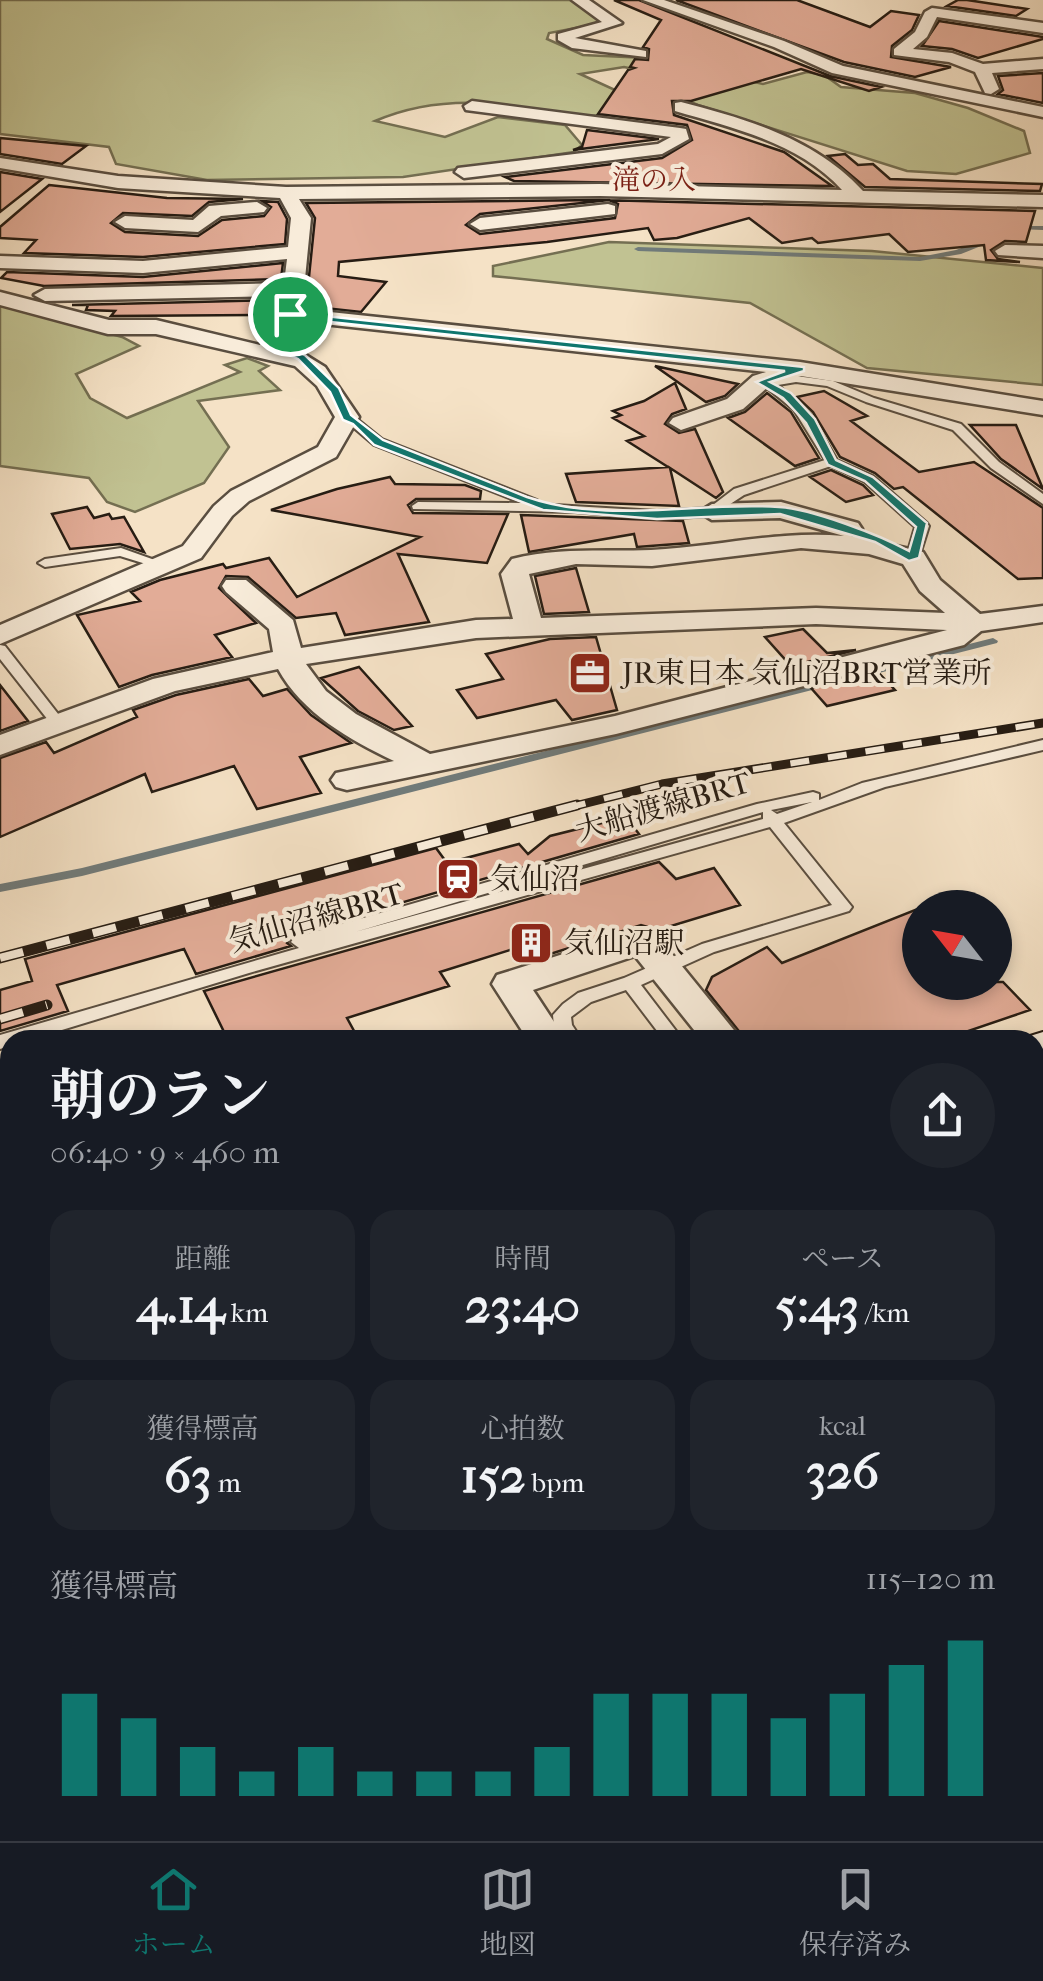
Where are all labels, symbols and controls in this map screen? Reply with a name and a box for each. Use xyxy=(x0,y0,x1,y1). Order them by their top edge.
district label: 滝の入 xyxy=(612,163,696,196)
pin xyxy=(248,272,333,357)
icon: arrive xyxy=(263,287,318,342)
office icon: JR東日本 気仙沼BRT営業所 xyxy=(567,650,613,696)
place label: JR東日本 気仙沼BRT営業所 xyxy=(620,656,992,691)
street label: 大船渡線BRT xyxy=(571,765,755,849)
station icon: 気仙沼 xyxy=(435,856,481,902)
place label: 気仙沼 xyxy=(490,862,580,897)
street label: 気仙沼線BRT xyxy=(224,876,408,960)
north arrow xyxy=(902,890,1012,1000)
map controls xyxy=(902,890,1012,1000)
building icon: 気仙沼駅 xyxy=(508,920,554,966)
place label: 気仙沼駅 xyxy=(564,926,684,961)
button: share xyxy=(890,1063,995,1168)
text: 朝のラン xyxy=(50,1064,270,1128)
text: 06:40 · 9 × 460 m xyxy=(50,1134,280,1171)
text: 距離 xyxy=(174,1242,231,1275)
text: 時間 xyxy=(494,1242,551,1275)
text: ペース xyxy=(801,1242,884,1275)
text: 4.14 xyxy=(137,1276,225,1335)
text: 23:40 xyxy=(465,1276,580,1335)
text: 5:43 xyxy=(775,1276,859,1335)
text: km xyxy=(225,1296,268,1329)
text: /km xyxy=(859,1296,910,1329)
text: kcal xyxy=(819,1409,866,1442)
text: 獲得標高 xyxy=(146,1412,259,1445)
text: 心拍数 xyxy=(480,1412,565,1445)
text: 326 xyxy=(806,1442,879,1501)
text: 63 xyxy=(164,1446,212,1505)
text: 152 xyxy=(461,1446,525,1505)
text: m xyxy=(212,1466,241,1499)
text: bpm xyxy=(525,1466,584,1499)
text: 115–120 m xyxy=(866,1560,995,1597)
text: 獲得標高 xyxy=(50,1568,178,1605)
tab: ホーム xyxy=(132,1862,216,1962)
tab: 地図 xyxy=(479,1862,535,1962)
tab: 保存済み xyxy=(799,1862,911,1962)

